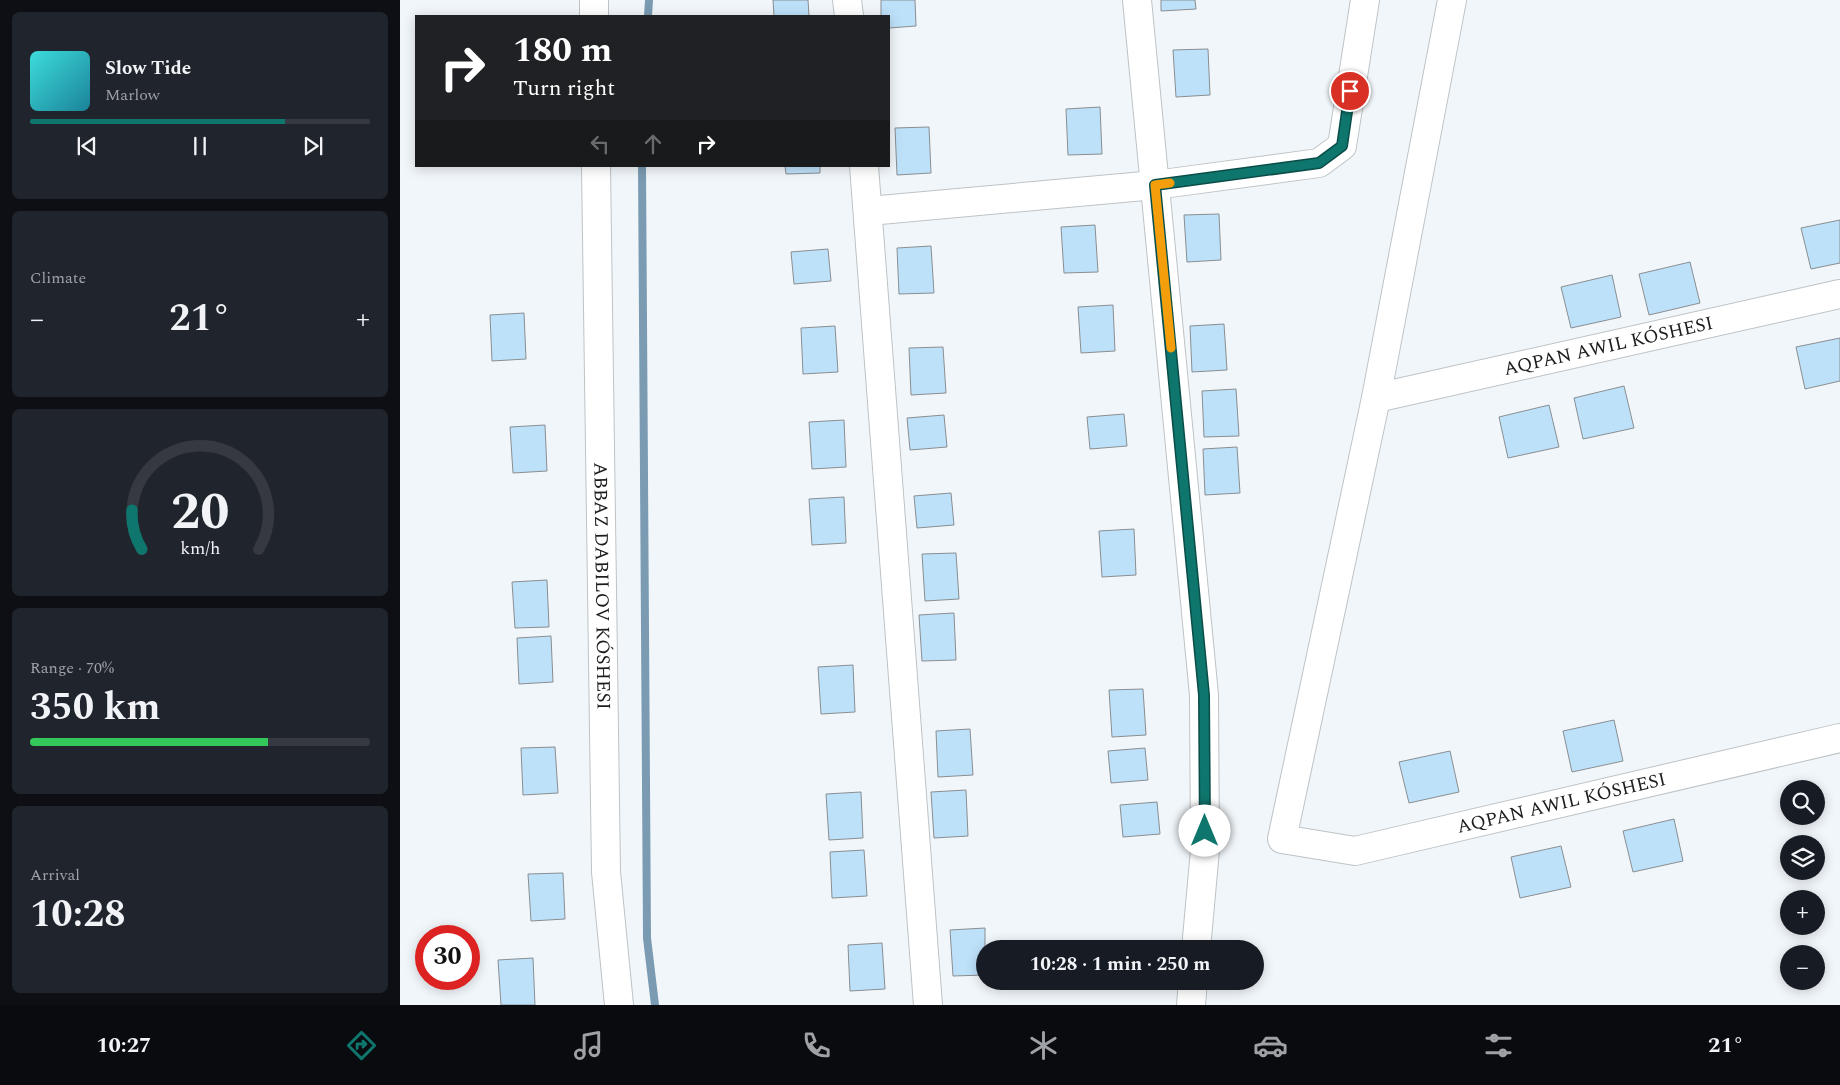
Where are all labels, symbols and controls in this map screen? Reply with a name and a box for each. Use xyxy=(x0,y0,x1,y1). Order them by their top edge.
text: 180 m xyxy=(513,24,612,77)
icon: right xyxy=(430,35,495,100)
text: Slow Tide xyxy=(105,54,191,83)
pin xyxy=(1329,70,1371,112)
text: Turn right xyxy=(513,72,615,105)
icon: arrive xyxy=(1336,77,1364,105)
text: Marlow xyxy=(105,83,160,107)
icon: left xyxy=(586,130,614,158)
icon: ahead xyxy=(639,130,667,158)
icon: right xyxy=(692,130,720,158)
icon: previous xyxy=(73,132,101,160)
icon: pause xyxy=(186,132,214,160)
icon: next xyxy=(299,132,327,160)
text: Climate xyxy=(30,266,86,290)
text: 21° xyxy=(169,290,231,348)
text: − xyxy=(30,298,44,341)
text: + xyxy=(356,298,370,341)
street label: AQPAN AWIL KÓSHESI xyxy=(1501,308,1716,383)
street label: ABBAZ DABILOV KÓSHESI xyxy=(586,462,618,710)
text: 20 xyxy=(171,473,229,552)
text: km/h xyxy=(180,535,220,562)
text: Range · 70% xyxy=(30,656,114,680)
text: 350 km xyxy=(30,679,161,737)
street label: AQPAN AWIL KÓSHESI xyxy=(1454,765,1669,841)
map controls xyxy=(1780,780,1825,990)
button: search xyxy=(1780,780,1825,825)
position arrow xyxy=(1178,804,1230,856)
button: layers xyxy=(1780,835,1825,880)
text: Arrival xyxy=(30,863,80,887)
text: 10:28 xyxy=(30,886,125,944)
button: + xyxy=(1780,890,1825,935)
speed limit sign: 30 xyxy=(415,925,480,990)
button: − xyxy=(1780,945,1825,990)
text: 10:28 · 1 min · 250 m xyxy=(1030,950,1210,979)
icon: directions xyxy=(344,1028,379,1063)
icon: music xyxy=(571,1028,606,1063)
icon: phone xyxy=(799,1028,834,1063)
icon: climate xyxy=(1026,1028,1061,1063)
icon: car xyxy=(1253,1028,1288,1063)
icon: filters xyxy=(1481,1028,1516,1063)
text: 10:27 xyxy=(96,1029,151,1062)
text: 21° xyxy=(1708,1029,1744,1062)

